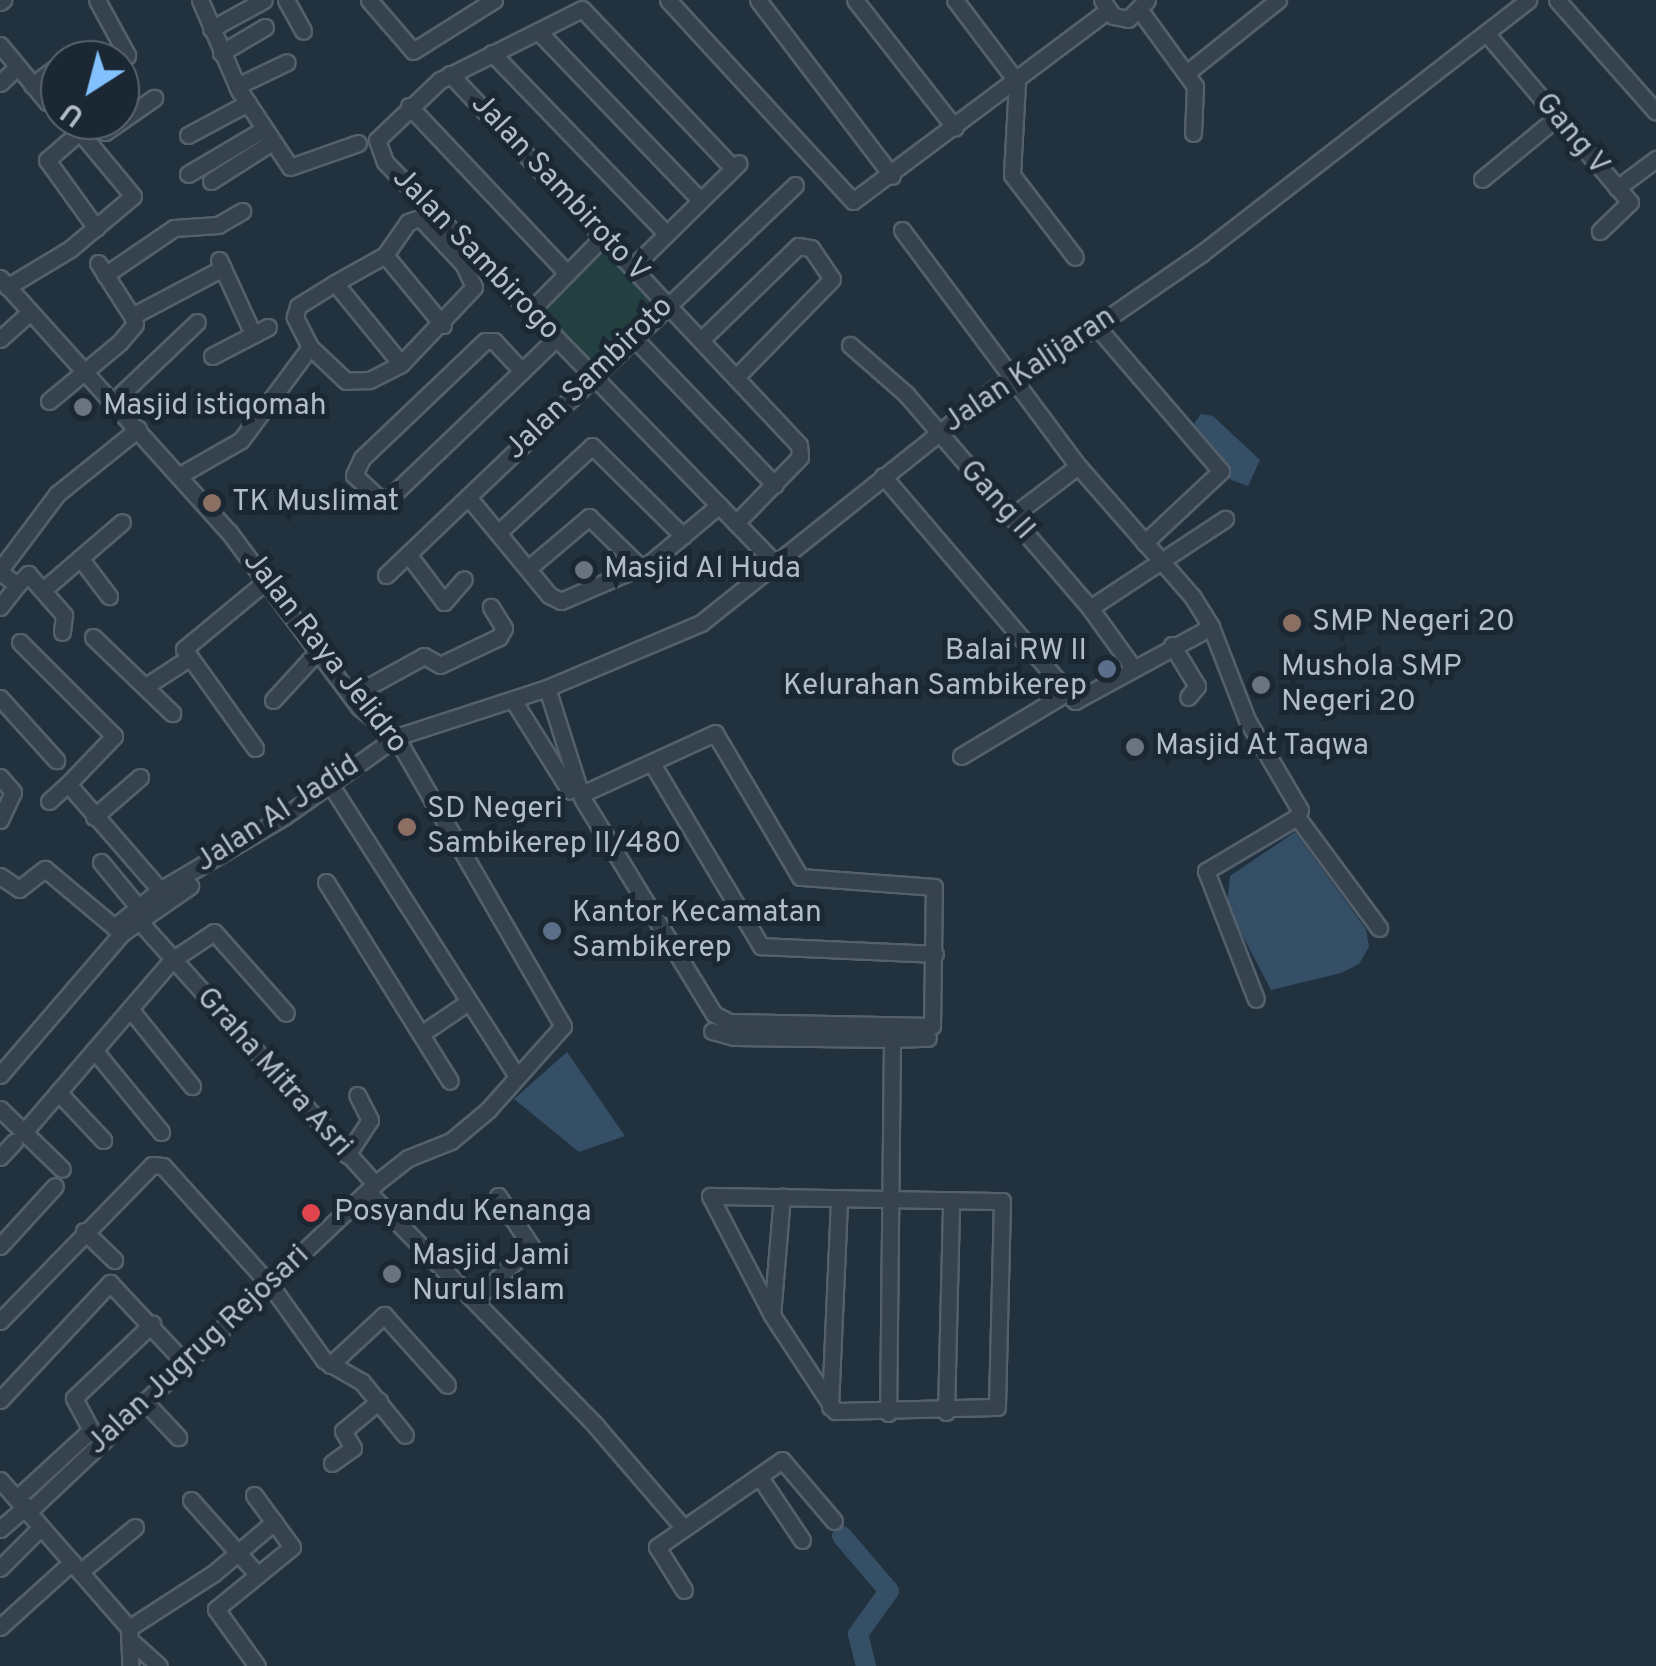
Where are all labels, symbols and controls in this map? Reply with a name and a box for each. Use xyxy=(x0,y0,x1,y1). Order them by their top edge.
north arrow xyxy=(40,40,140,140)
street label: Gang V xyxy=(1526,86,1616,184)
street label: Jalan Sambiroto V xyxy=(462,87,656,291)
text: U xyxy=(55,92,92,133)
street label: Jalan Sambirogo xyxy=(384,161,566,349)
street label: Jalan Sambiroto xyxy=(499,290,681,468)
street label: Jalan Kalijaran xyxy=(937,300,1123,442)
place label: Masjid istiqomah xyxy=(103,389,327,425)
marker: Masjid istiqomah xyxy=(72,396,94,418)
street label: Gang II xyxy=(951,454,1041,548)
place label: TK Muslimat xyxy=(232,485,399,521)
marker: TK Muslimat xyxy=(201,492,223,514)
street label: Jalan Raya Jelidro xyxy=(234,545,414,761)
place label: Masjid Al Huda xyxy=(604,552,802,588)
marker: Masjid Al Huda xyxy=(573,559,595,581)
place label: SMP Negeri 20 xyxy=(1312,605,1515,641)
marker: SMP Negeri 20 xyxy=(1281,612,1303,634)
place label: Balai RW II Kelurahan Sambikerep xyxy=(783,634,1087,704)
place label: Mushola SMP Negeri 20 xyxy=(1281,650,1462,720)
marker: Balai RW II Kelurahan Sambikerep xyxy=(1096,658,1118,680)
marker: Mushola SMP Negeri 20 xyxy=(1250,674,1272,696)
place label: Masjid At Taqwa xyxy=(1155,729,1371,765)
marker: Masjid At Taqwa xyxy=(1124,736,1146,758)
street label: Jalan Al Jadid xyxy=(189,748,367,882)
place label: SD Negeri Sambikerep II/480 xyxy=(427,792,681,862)
marker: SD Negeri Sambikerep II/480 xyxy=(396,816,418,838)
place label: Kantor Kecamatan Sambikerep xyxy=(572,896,822,966)
marker: Kantor Kecamatan Sambikerep xyxy=(541,920,563,942)
street label: Graha Mitra Asri xyxy=(187,980,359,1166)
place label: Posyandu Kenanga xyxy=(334,1195,591,1231)
marker: Posyandu Kenanga xyxy=(298,1200,324,1226)
street label: Jalan Jugrug Rejosari xyxy=(80,1239,318,1463)
place label: Masjid Jami Nurul Islam xyxy=(412,1239,570,1310)
marker: Masjid Jami Nurul Islam xyxy=(381,1263,403,1285)

